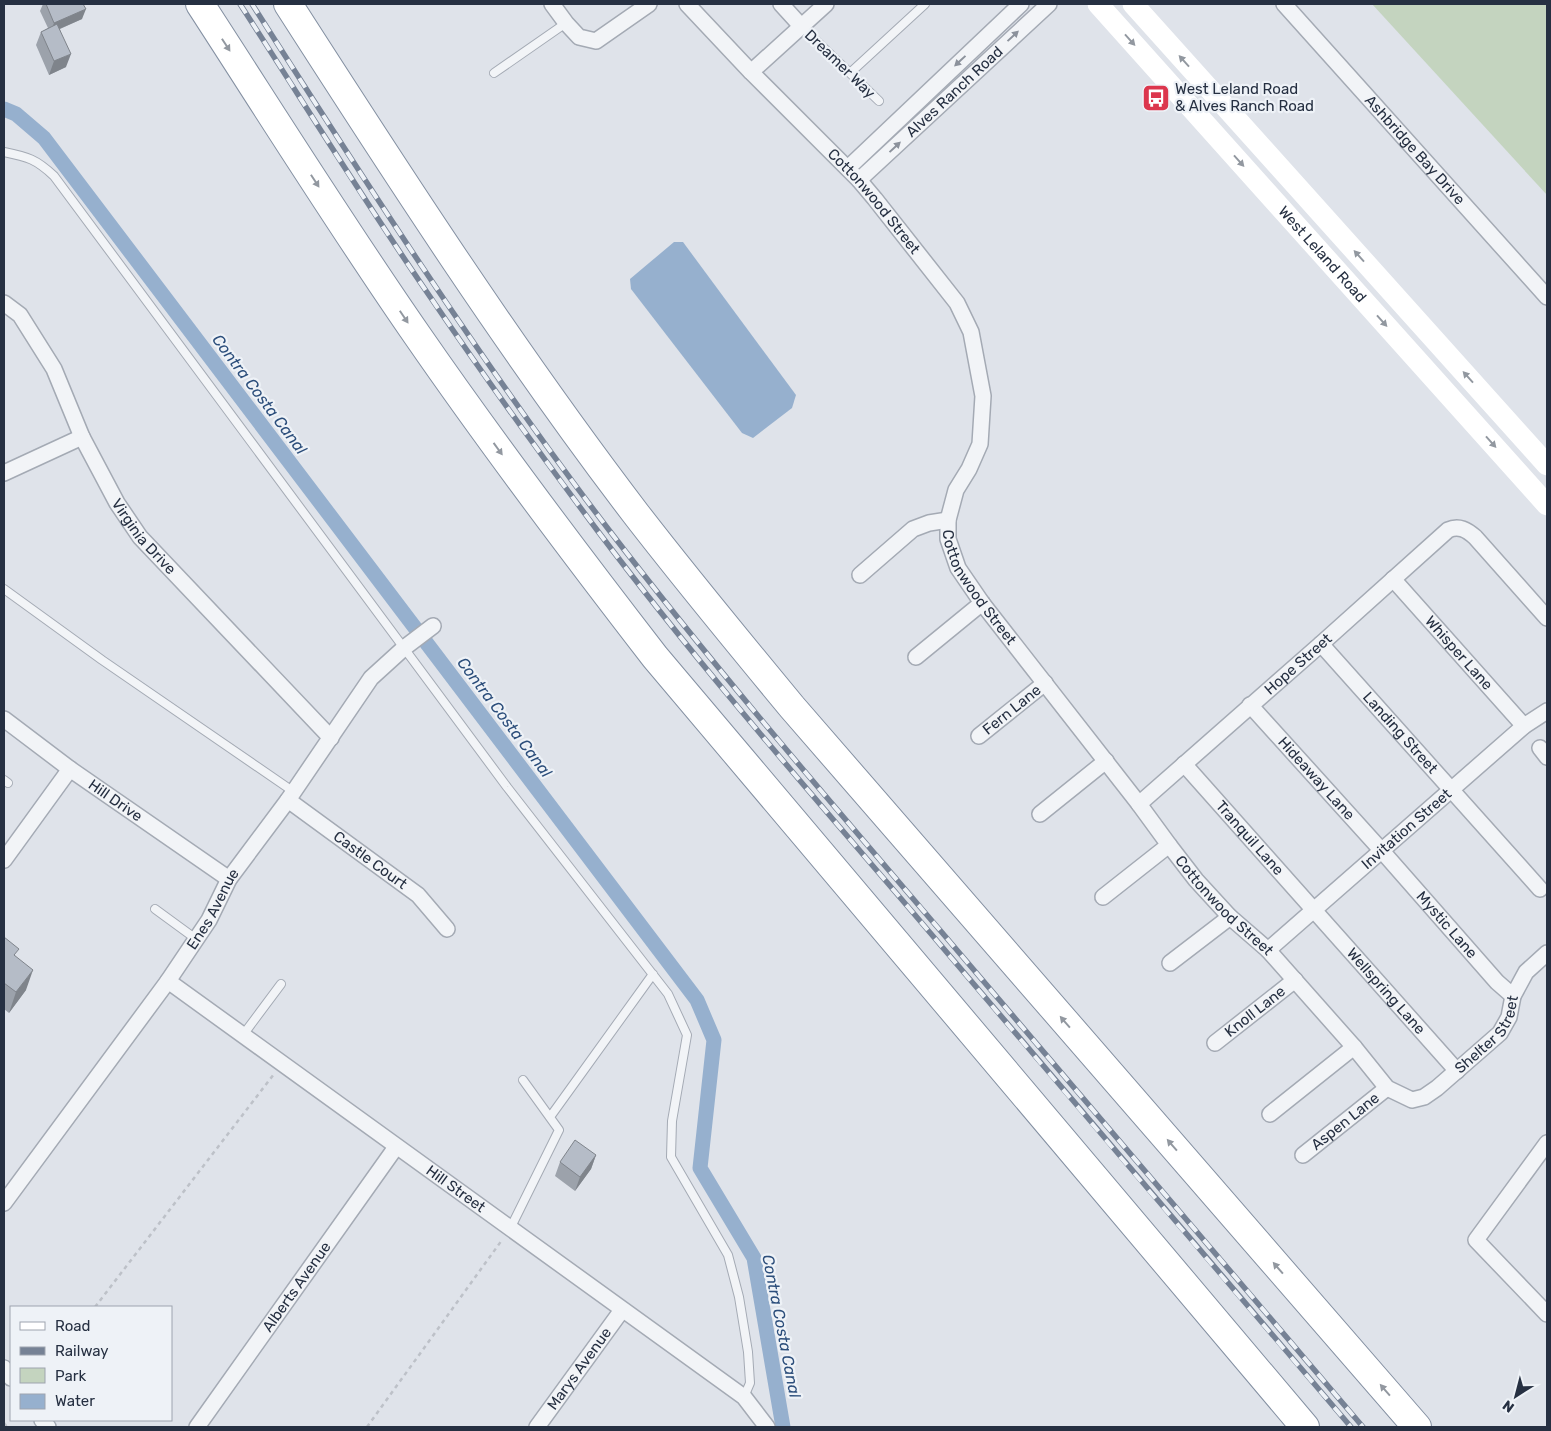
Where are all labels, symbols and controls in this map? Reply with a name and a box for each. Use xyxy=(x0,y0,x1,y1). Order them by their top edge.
street label: Dreamer Way xyxy=(801,26,879,102)
one-way arrow xyxy=(1007,30,1019,42)
one-way arrow xyxy=(1124,34,1136,46)
one-way arrow xyxy=(222,38,231,51)
street label: Alves Ranch Road xyxy=(902,42,1006,141)
one-way arrow xyxy=(1179,54,1190,67)
one-way arrow xyxy=(955,55,967,67)
place label: West Leland Road & Alves Ranch Road xyxy=(1175,80,1314,115)
bus stop icon: West Leland Road & Alves Ranch Road xyxy=(1141,83,1171,113)
street label: Ashbridge Bay Drive xyxy=(1361,91,1469,208)
one-way arrow xyxy=(888,141,900,153)
street label: Cottonwood Street xyxy=(824,145,924,258)
one-way arrow xyxy=(1233,155,1244,168)
one-way arrow xyxy=(310,175,319,188)
street label: West Leland Road xyxy=(1274,202,1370,306)
one-way arrow xyxy=(1354,249,1365,262)
one-way arrow xyxy=(400,310,409,323)
one-way arrow xyxy=(1376,315,1388,327)
water label: Contra Costa Canal xyxy=(208,331,312,459)
one-way arrow xyxy=(1462,371,1474,383)
one-way arrow xyxy=(1485,436,1496,449)
one-way arrow xyxy=(493,443,503,456)
street label: Virginia Drive xyxy=(108,495,180,578)
street label: Cottonwood Street xyxy=(939,530,1020,648)
street label: Whisper Lane xyxy=(1421,612,1497,694)
street label: Hope Street xyxy=(1261,629,1336,698)
water label: Contra Costa Canal xyxy=(453,654,557,782)
street label: Fern Lane xyxy=(979,681,1045,739)
street label: Landing Street xyxy=(1359,688,1442,777)
street label: Hideaway Lane xyxy=(1274,733,1359,824)
street label: Hill Drive xyxy=(85,776,146,825)
street label: Invitation Street xyxy=(1358,785,1455,873)
street label: Tranquil Lane xyxy=(1212,797,1288,879)
street label: Castle Court xyxy=(330,827,411,893)
street label: Cottonwood Street xyxy=(1171,852,1277,959)
street label: Enes Avenue xyxy=(183,865,243,953)
street label: Mystic Lane xyxy=(1413,888,1481,962)
street label: Wellspring Lane xyxy=(1343,944,1429,1038)
street label: Knoll Lane xyxy=(1221,982,1289,1041)
street label: Shelter Street xyxy=(1451,994,1522,1077)
one-way arrow xyxy=(1060,1016,1071,1029)
street label: Aspen Lane xyxy=(1308,1089,1383,1154)
one-way arrow xyxy=(1166,1139,1178,1151)
street label: Hill Street xyxy=(423,1161,489,1216)
street label: Alberts Avenue xyxy=(259,1238,335,1335)
water label: Contra Costa Canal xyxy=(758,1253,805,1400)
one-way arrow xyxy=(1272,1262,1284,1274)
legend xyxy=(10,1306,172,1421)
text: Road xyxy=(55,1317,91,1335)
street label: Marys Avenue xyxy=(543,1324,615,1413)
text: Railway xyxy=(55,1342,109,1360)
text: Park xyxy=(55,1367,86,1385)
north arrow xyxy=(1491,1371,1541,1421)
one-way arrow xyxy=(1379,1384,1390,1397)
text: Water xyxy=(55,1392,95,1410)
text: N xyxy=(1500,1396,1518,1416)

